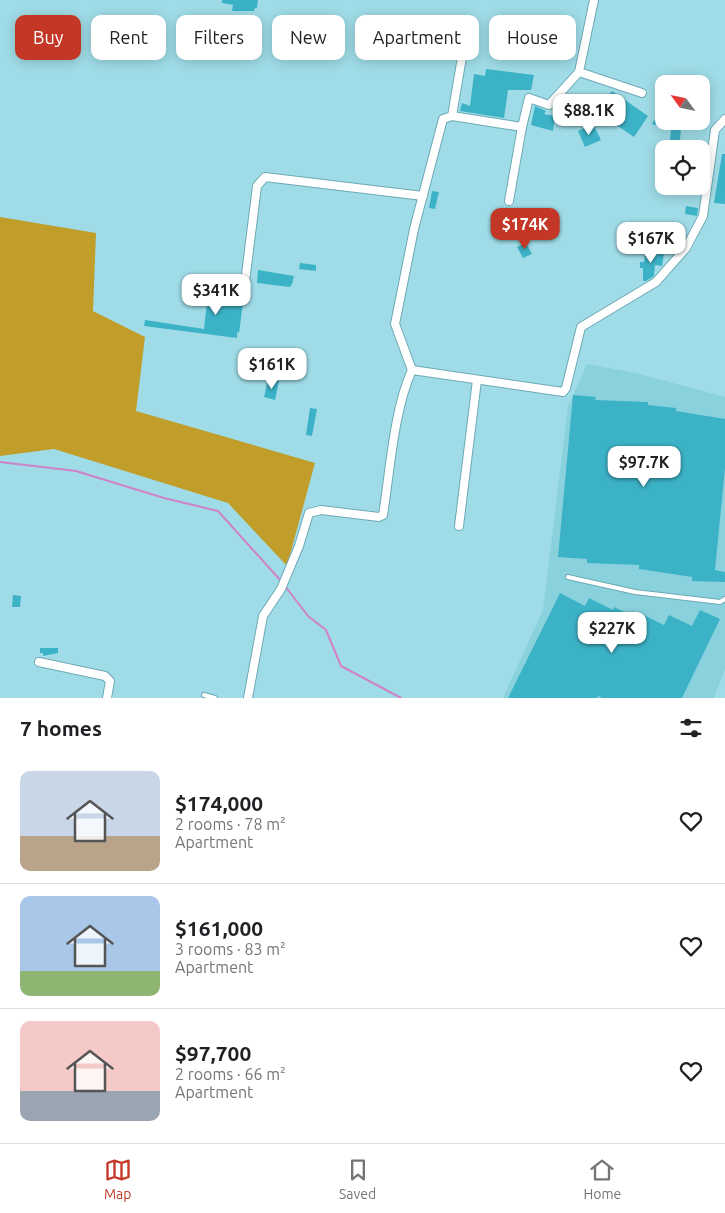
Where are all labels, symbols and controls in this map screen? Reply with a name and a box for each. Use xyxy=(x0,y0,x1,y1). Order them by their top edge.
chip: Buy xyxy=(15,15,81,60)
chip: Rent xyxy=(91,15,166,60)
chip: Filters xyxy=(176,15,262,60)
chip: New xyxy=(272,15,345,60)
chip: Apartment xyxy=(355,15,479,60)
chip: House xyxy=(489,15,576,60)
north arrow xyxy=(655,75,710,130)
map controls xyxy=(655,75,710,195)
pin: $88.1K xyxy=(548,94,630,136)
text: $88.1K xyxy=(564,101,614,119)
button: locate xyxy=(655,140,710,195)
pin: $174K xyxy=(490,208,560,250)
text: $174K xyxy=(502,215,548,233)
pin: $167K xyxy=(616,222,686,264)
text: $167K xyxy=(628,229,674,247)
pin: $341K xyxy=(181,274,251,316)
text: $341K xyxy=(193,281,239,299)
pin: $161K xyxy=(237,348,307,390)
text: $161K xyxy=(249,355,295,373)
pin: $97.7K xyxy=(603,446,685,488)
text: $97.7K xyxy=(619,453,669,471)
pin: $227K xyxy=(577,612,647,654)
text: $227K xyxy=(589,619,635,637)
icon: filters xyxy=(677,714,705,742)
text: 7 homes xyxy=(20,716,102,740)
icon: home xyxy=(60,791,120,851)
text: $174,000 xyxy=(175,791,263,815)
icon: heart xyxy=(677,807,705,835)
text: 2 rooms · 78 m² xyxy=(175,815,286,833)
text: Apartment xyxy=(175,833,253,851)
icon: home xyxy=(60,916,120,976)
text: $161,000 xyxy=(175,916,263,940)
icon: heart xyxy=(677,932,705,960)
text: 3 rooms · 83 m² xyxy=(175,940,286,958)
text: Apartment xyxy=(175,958,253,976)
icon: home xyxy=(60,1041,120,1101)
text: $97,700 xyxy=(175,1041,251,1065)
icon: heart xyxy=(677,1057,705,1085)
text: 2 rooms · 66 m² xyxy=(175,1065,286,1083)
text: Apartment xyxy=(175,1083,253,1101)
tab: Map xyxy=(104,1156,132,1202)
tab: Saved xyxy=(339,1156,376,1202)
tab: Home xyxy=(584,1156,621,1202)

